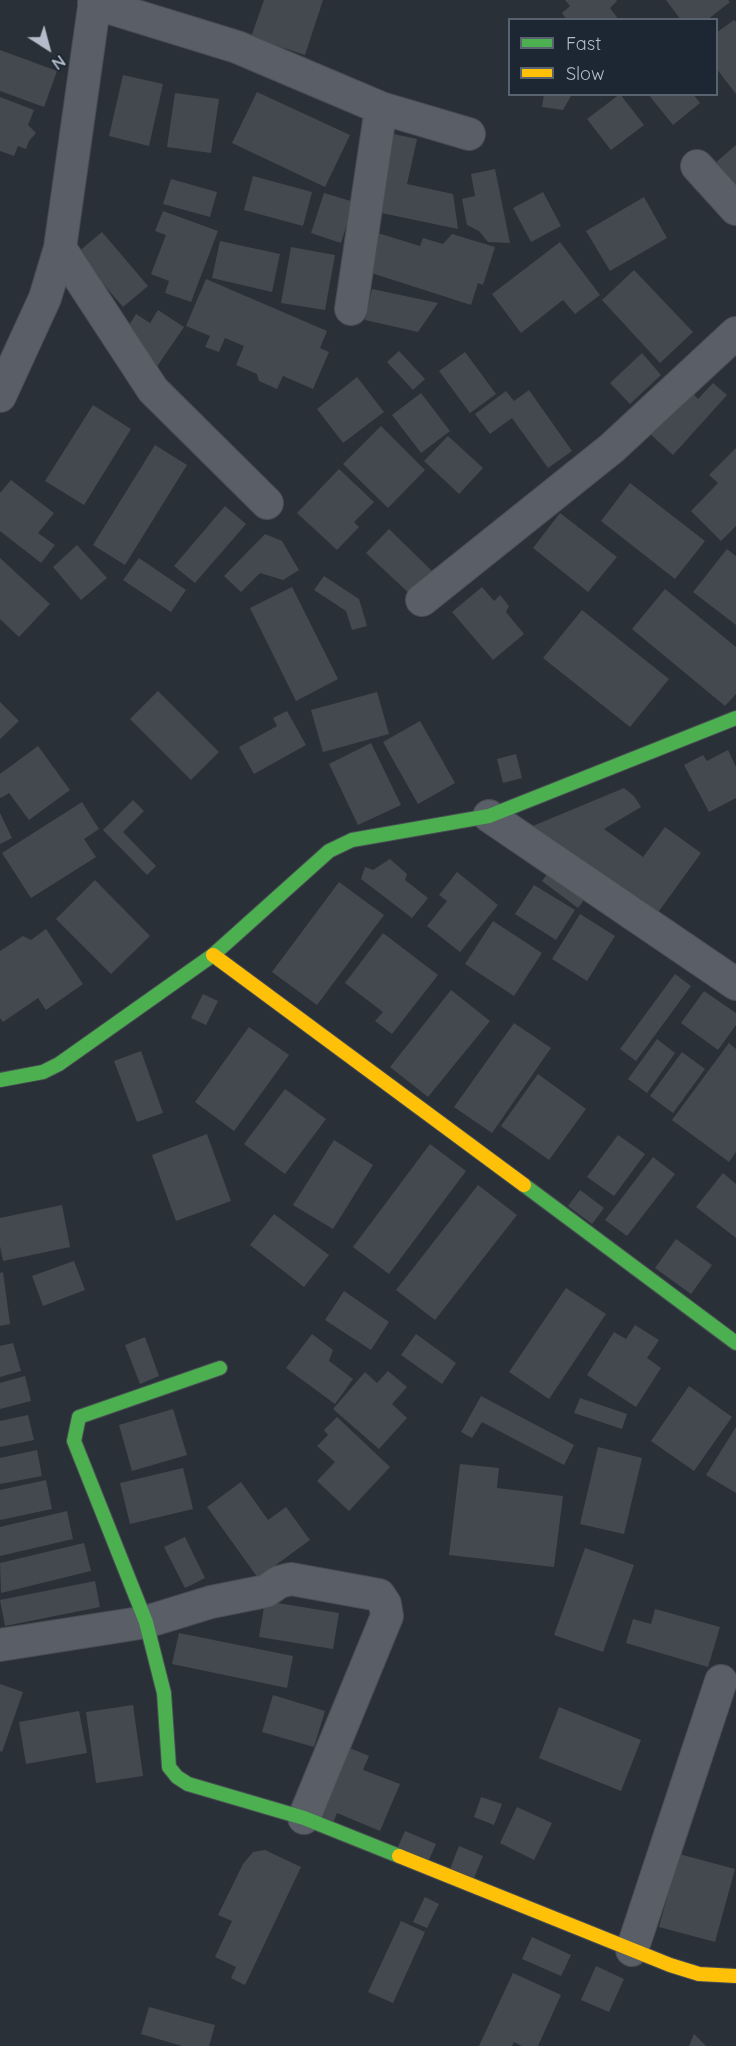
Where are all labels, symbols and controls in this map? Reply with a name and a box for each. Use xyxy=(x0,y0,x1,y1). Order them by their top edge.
north arrow xyxy=(18,18,78,78)
legend xyxy=(508,18,718,96)
text: Fast xyxy=(566,32,601,55)
text: N xyxy=(48,51,69,74)
text: Slow xyxy=(566,62,604,85)

